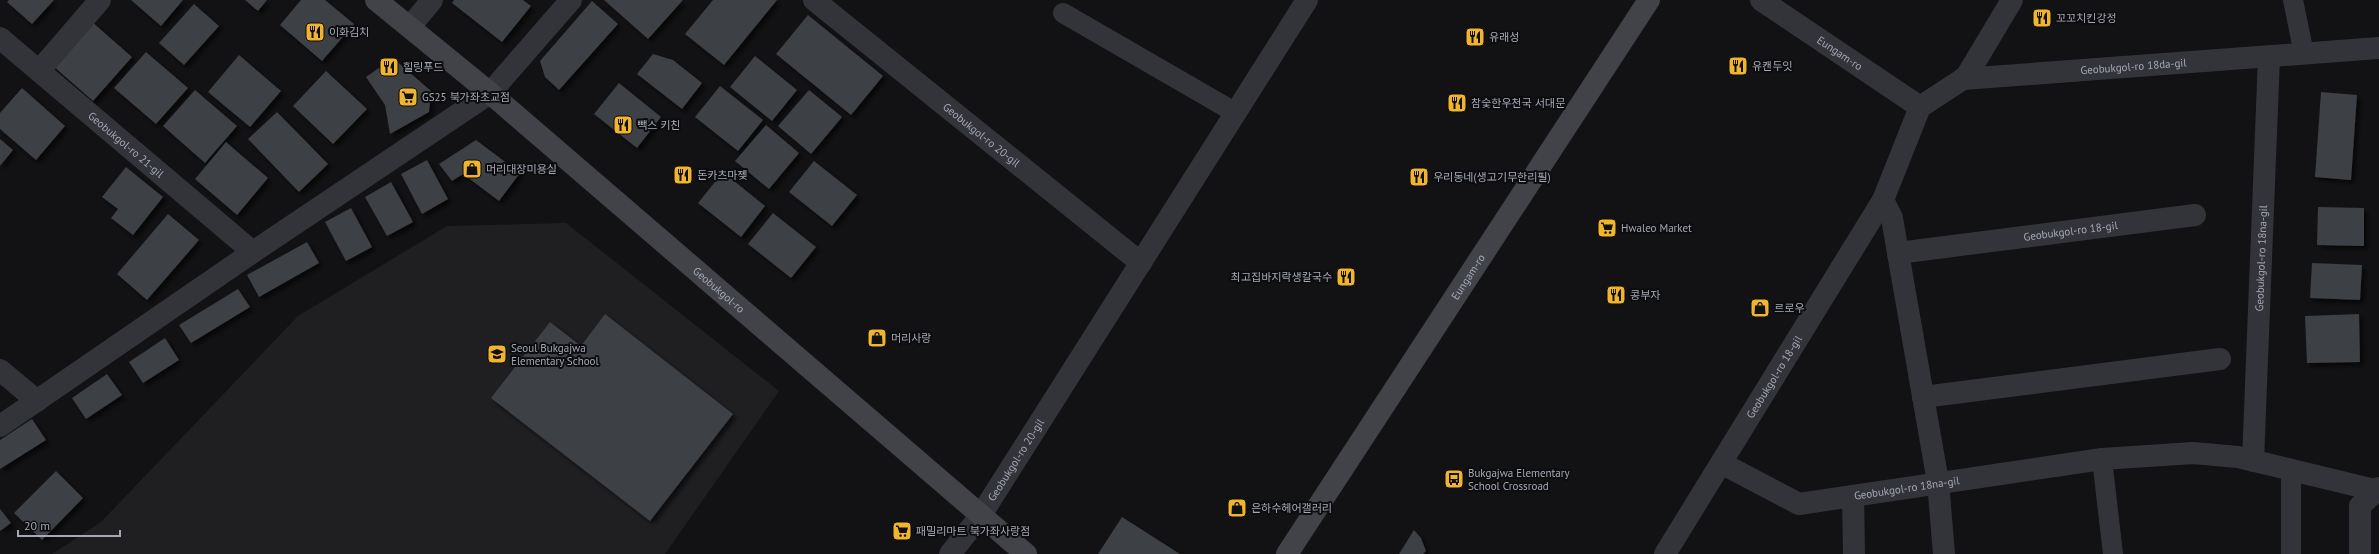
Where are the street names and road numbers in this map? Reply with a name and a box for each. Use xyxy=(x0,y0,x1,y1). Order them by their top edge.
street label: Eungam-ro xyxy=(1814,33,1865,73)
street label: Geobukgol-ro 18da-gil xyxy=(2080,55,2188,77)
street label: Geobukgol-ro 20-gil xyxy=(940,100,1023,170)
street label: Geobukgol-ro 21-gil xyxy=(85,109,167,181)
street label: Geobukgol-ro 18na-gil xyxy=(2252,204,2270,312)
street label: Geobukgol-ro 18-gil xyxy=(2023,218,2119,244)
street label: Eungam-ro xyxy=(1448,251,1488,302)
street label: Geobukgol-ro xyxy=(690,264,748,316)
street label: Geobukgol-ro 18-gil xyxy=(1743,332,1805,421)
street label: Geobukgol-ro 20-gil xyxy=(985,415,1048,504)
street label: Geobukgol-ro 18na-gil xyxy=(1853,473,1961,503)

